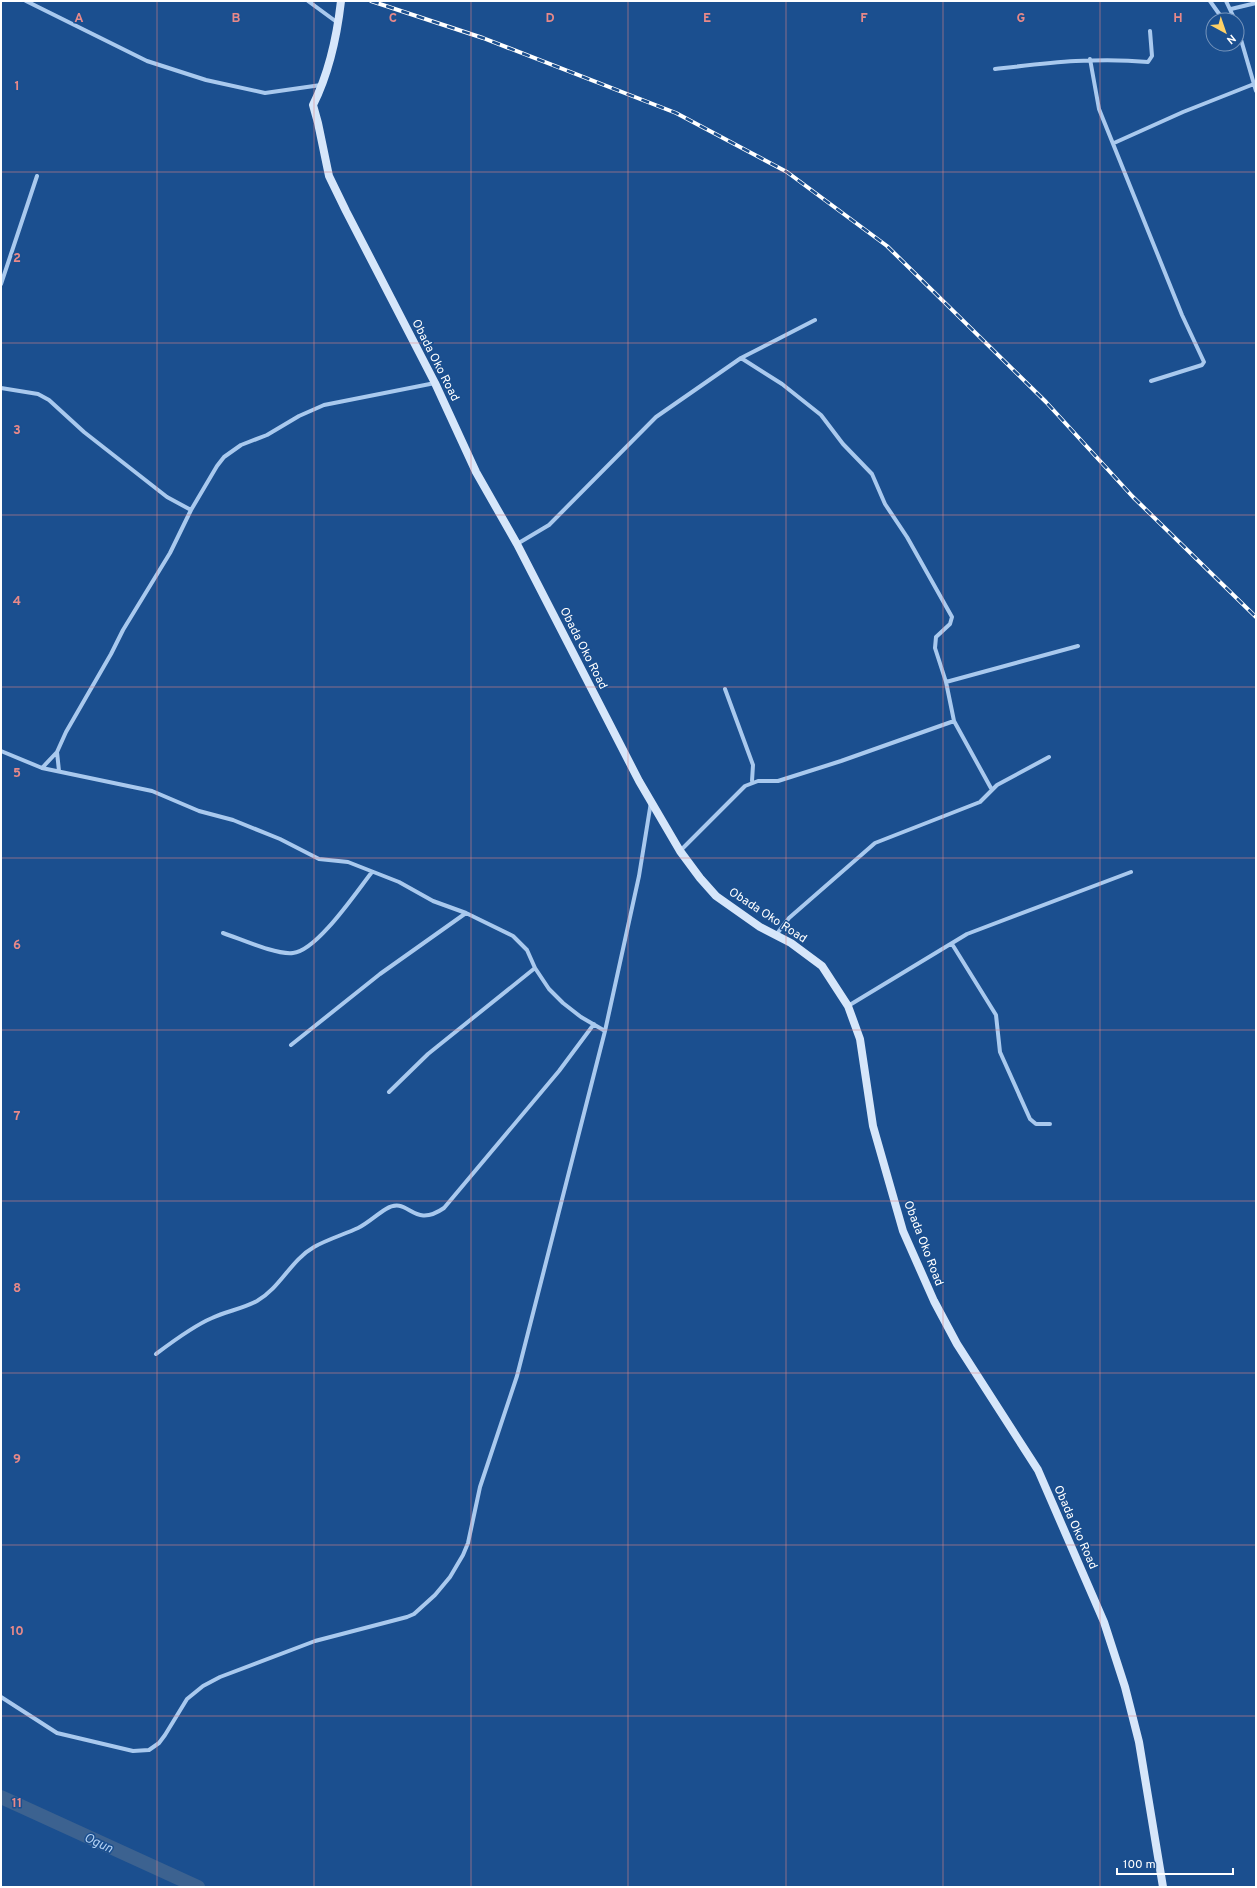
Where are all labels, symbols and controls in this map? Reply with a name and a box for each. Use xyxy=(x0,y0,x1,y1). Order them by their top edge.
text: A xyxy=(74,11,84,27)
text: B xyxy=(232,11,241,27)
text: C xyxy=(389,11,397,27)
text: D xyxy=(545,11,555,27)
text: E xyxy=(703,11,711,27)
text: F xyxy=(860,11,868,27)
text: G xyxy=(1017,11,1026,27)
text: H xyxy=(1173,11,1183,27)
north arrow xyxy=(1205,12,1245,52)
text: N xyxy=(1223,31,1238,47)
text: 1 xyxy=(14,79,20,95)
text: 2 xyxy=(13,251,21,267)
street label: Obada Oko Road xyxy=(408,317,463,404)
text: 3 xyxy=(13,423,21,439)
text: 4 xyxy=(13,594,21,610)
street label: Obada Oko Road xyxy=(556,605,611,692)
text: 5 xyxy=(13,766,21,782)
street label: Obada Oko Road xyxy=(725,885,810,947)
text: 6 xyxy=(13,938,21,954)
text: 7 xyxy=(14,1109,21,1125)
street label: Obada Oko Road xyxy=(899,1198,947,1288)
text: 8 xyxy=(13,1281,21,1297)
text: 9 xyxy=(13,1452,21,1468)
street label: Obada Oko Road xyxy=(1049,1483,1101,1572)
text: 10 xyxy=(10,1624,24,1640)
text: 11 xyxy=(12,1796,22,1812)
water label: Ogun xyxy=(81,1830,115,1857)
scale bar xyxy=(1117,1850,1233,1876)
text: 100 m xyxy=(1123,1857,1156,1873)

